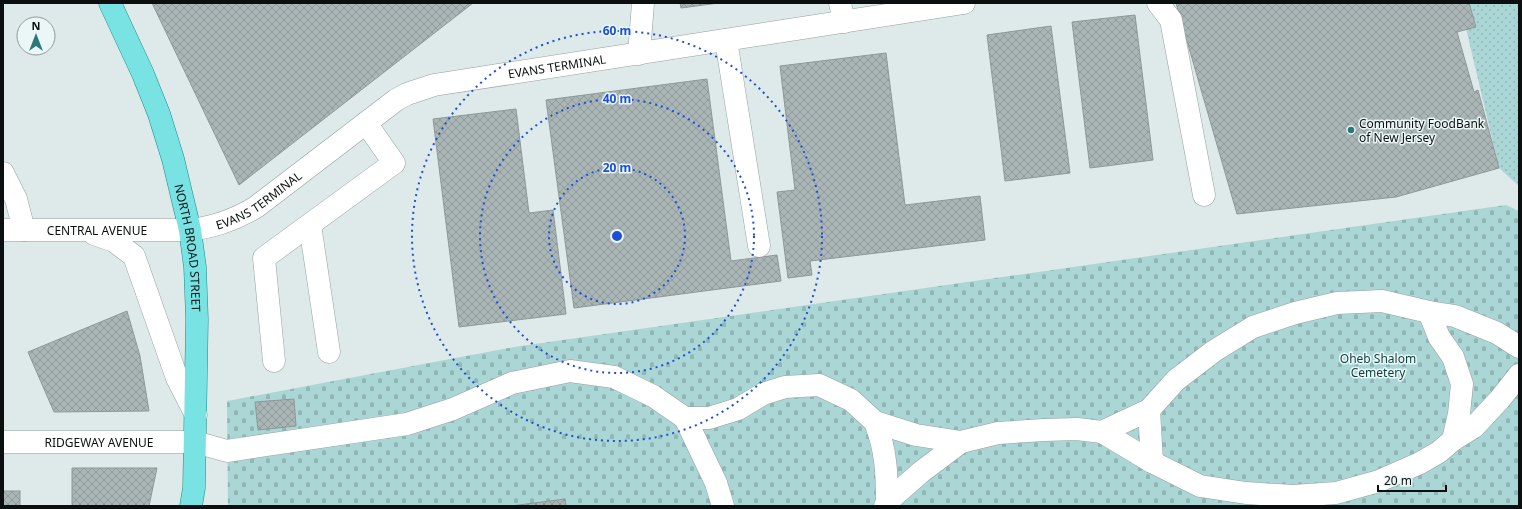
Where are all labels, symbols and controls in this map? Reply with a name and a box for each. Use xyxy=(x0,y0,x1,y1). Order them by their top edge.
north arrow xyxy=(16,16,56,56)
text: N xyxy=(32,18,40,33)
text: 60 m xyxy=(603,22,631,39)
street label: EVANS TERMINAL xyxy=(507,50,607,82)
text: 40 m xyxy=(603,90,631,107)
place label: Community FoodBank of New Jersey xyxy=(1359,115,1485,146)
marker: Community FoodBank of New Jersey xyxy=(1346,125,1356,135)
text: 20 m xyxy=(603,159,631,176)
street label: EVANS TERMINAL xyxy=(214,167,305,233)
street label: NORTH BROAD STREET xyxy=(171,182,205,313)
street label: CENTRAL AVENUE xyxy=(47,222,147,239)
centre of rings xyxy=(610,229,624,243)
park label: Oheb Shalom Cemetery xyxy=(1340,350,1416,381)
street label: RIDGEWAY AVENUE xyxy=(45,434,154,451)
scale bar xyxy=(1378,467,1446,493)
text: 20 m xyxy=(1384,472,1412,489)

